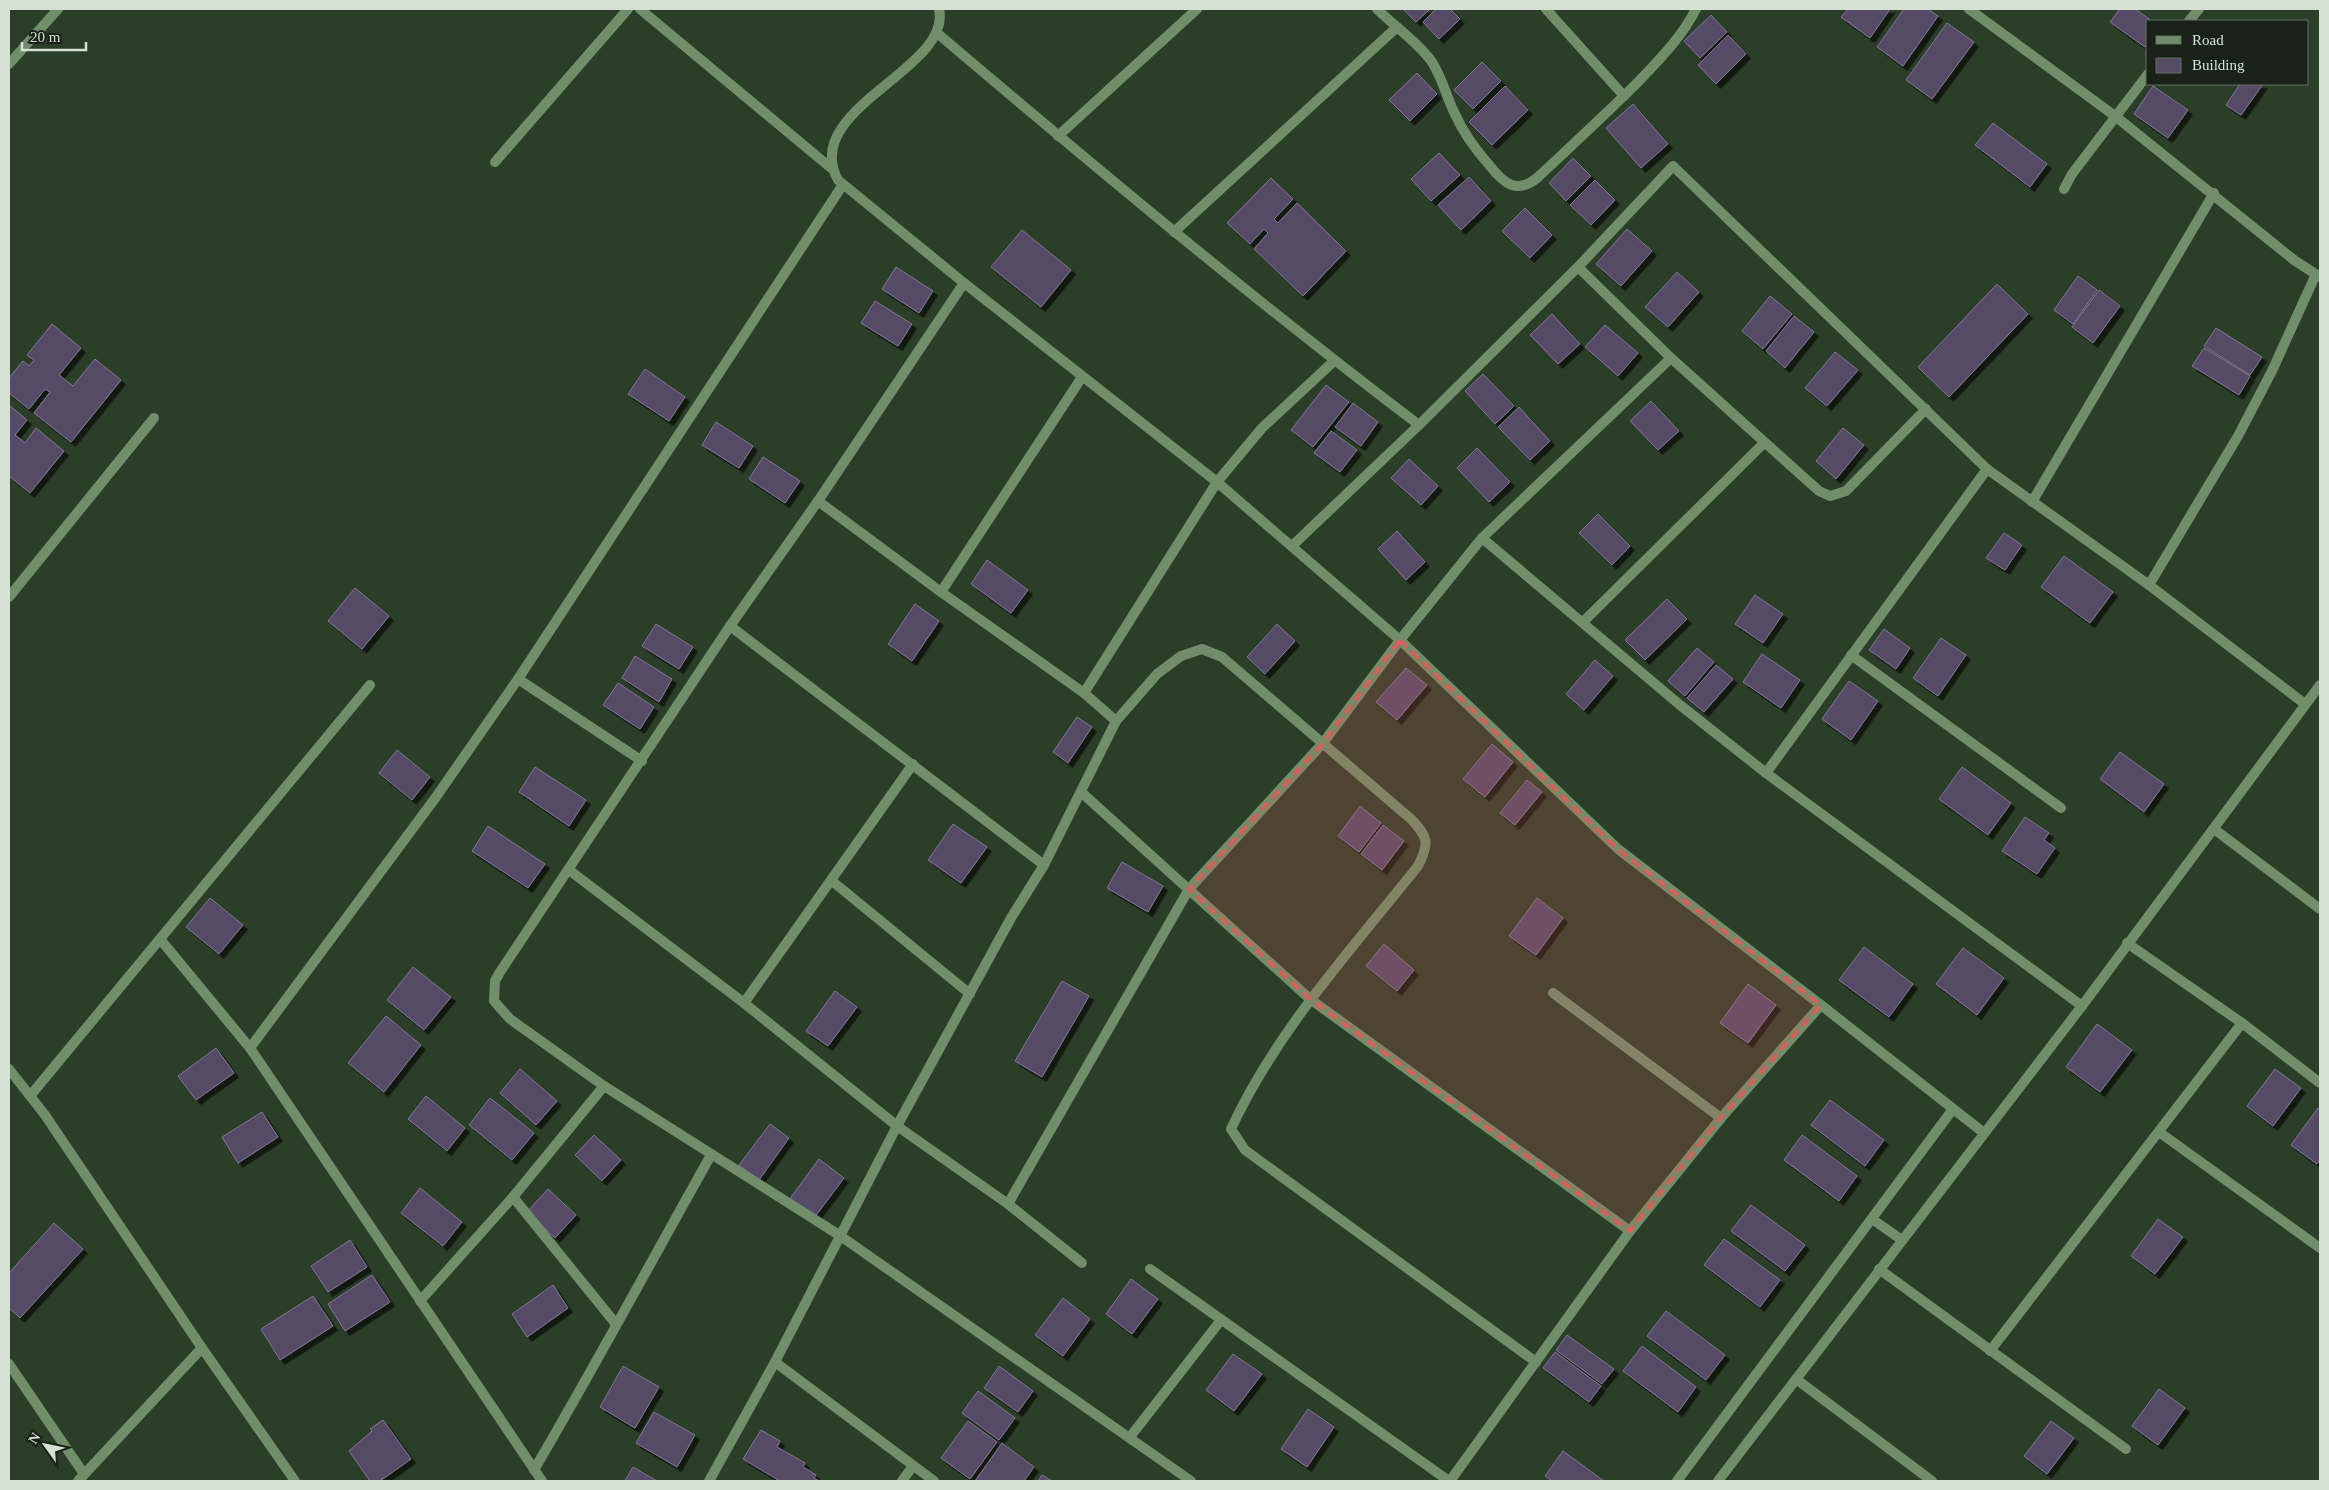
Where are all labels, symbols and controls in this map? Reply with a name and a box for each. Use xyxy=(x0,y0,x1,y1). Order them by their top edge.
scale bar xyxy=(22,20,86,52)
legend xyxy=(2146,20,2309,85)
text: 20 m xyxy=(30,29,61,45)
text: Road xyxy=(2192,32,2224,48)
text: Building xyxy=(2192,57,2245,73)
north arrow xyxy=(20,1420,70,1470)
text: N xyxy=(25,1430,44,1447)

